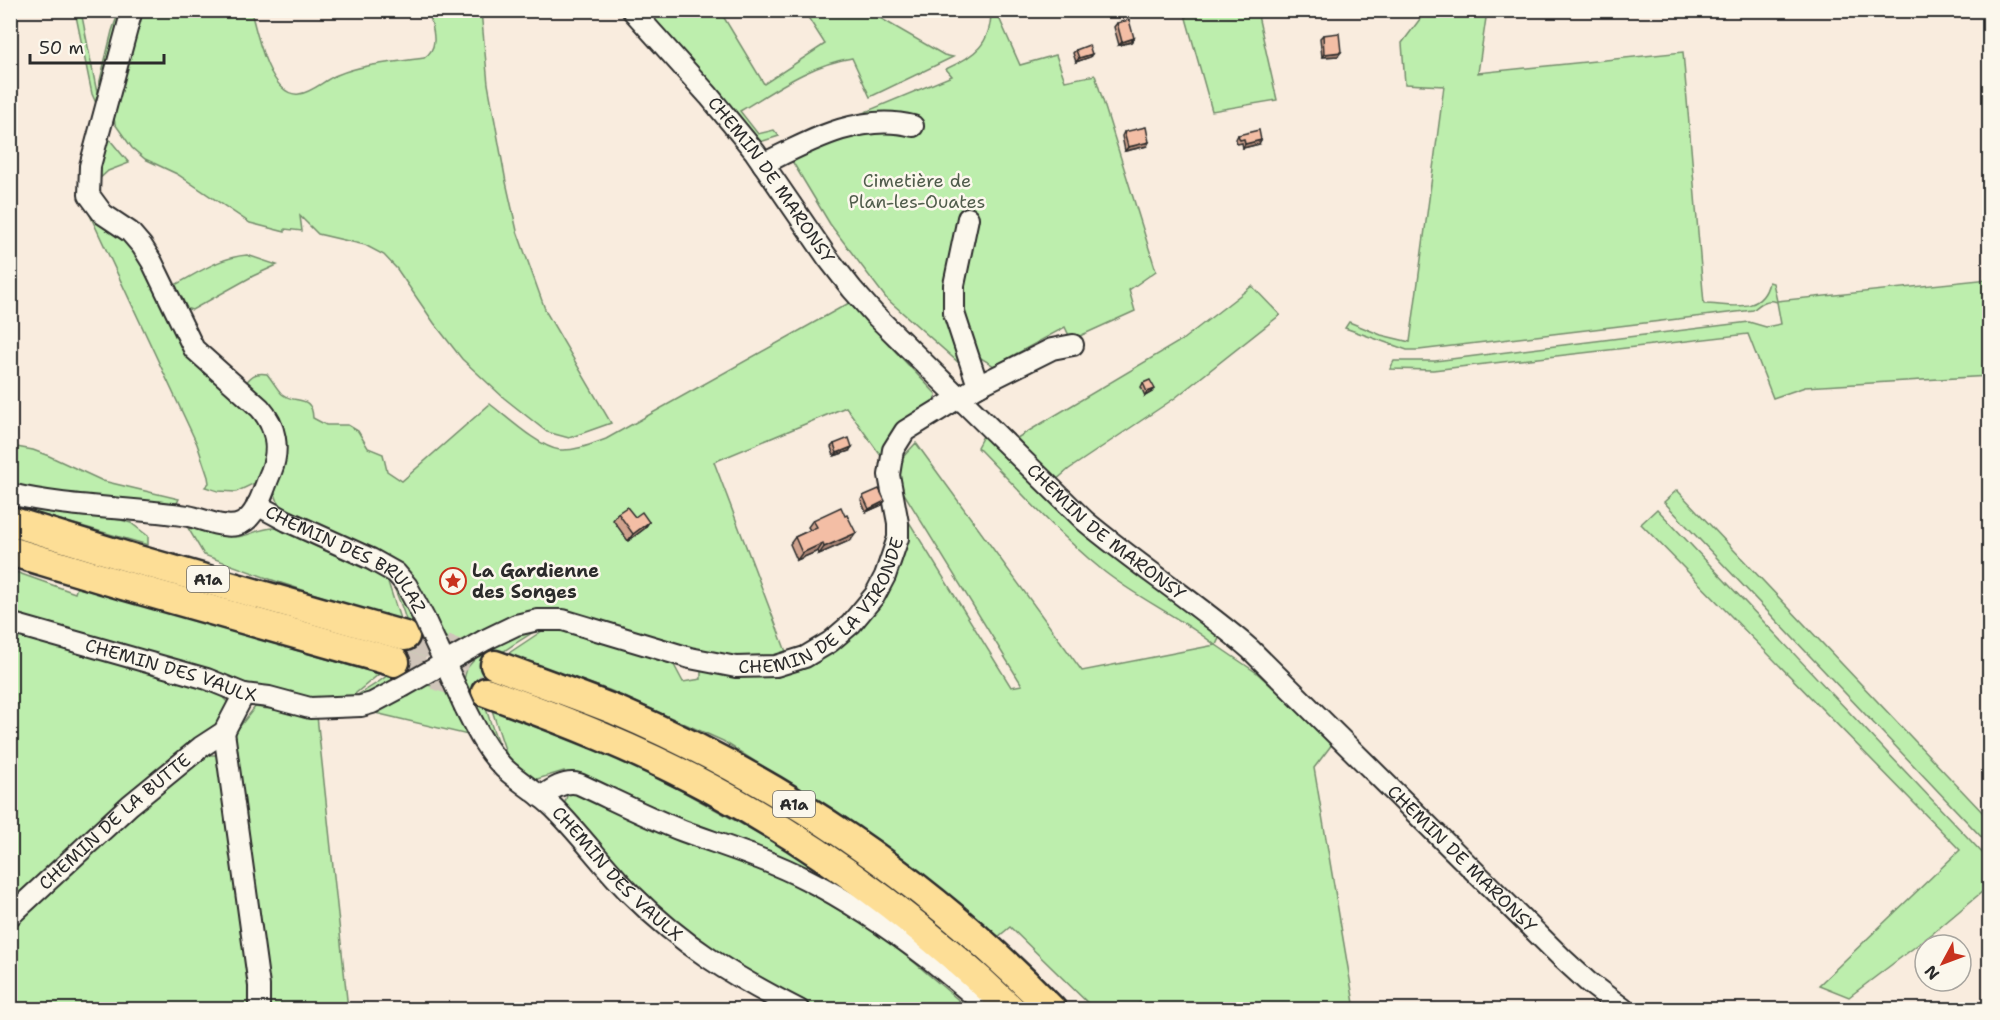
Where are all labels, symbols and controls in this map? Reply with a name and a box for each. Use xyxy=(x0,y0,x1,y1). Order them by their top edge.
scale bar xyxy=(30,27,164,65)
text: 50 m xyxy=(39,36,84,60)
street label: CHEMIN DE MARONSY xyxy=(702,91,840,268)
park label: Cimetière de Plan-les-Ouates xyxy=(849,169,985,214)
street label: CHEMIN DE MARONSY xyxy=(1021,458,1191,606)
street label: CHEMIN DES BRULAZ xyxy=(261,500,431,617)
street label: CHEMIN DE LA VIRONDE xyxy=(738,534,909,679)
place label: La Gardienne des Songes xyxy=(472,559,599,604)
road number: A1a xyxy=(187,566,229,592)
place icon: La Gardienne des Songes xyxy=(438,566,468,596)
street label: CHEMIN DES VAULX xyxy=(82,633,258,707)
street label: CHEMIN DE LA BUTTE xyxy=(34,748,196,895)
street label: CHEMIN DE MARONSY xyxy=(1382,780,1542,938)
road number: A1a xyxy=(773,791,815,817)
street label: CHEMIN DES VAULX xyxy=(547,801,687,947)
north arrow xyxy=(1913,933,1973,993)
text: N xyxy=(1920,961,1944,984)

